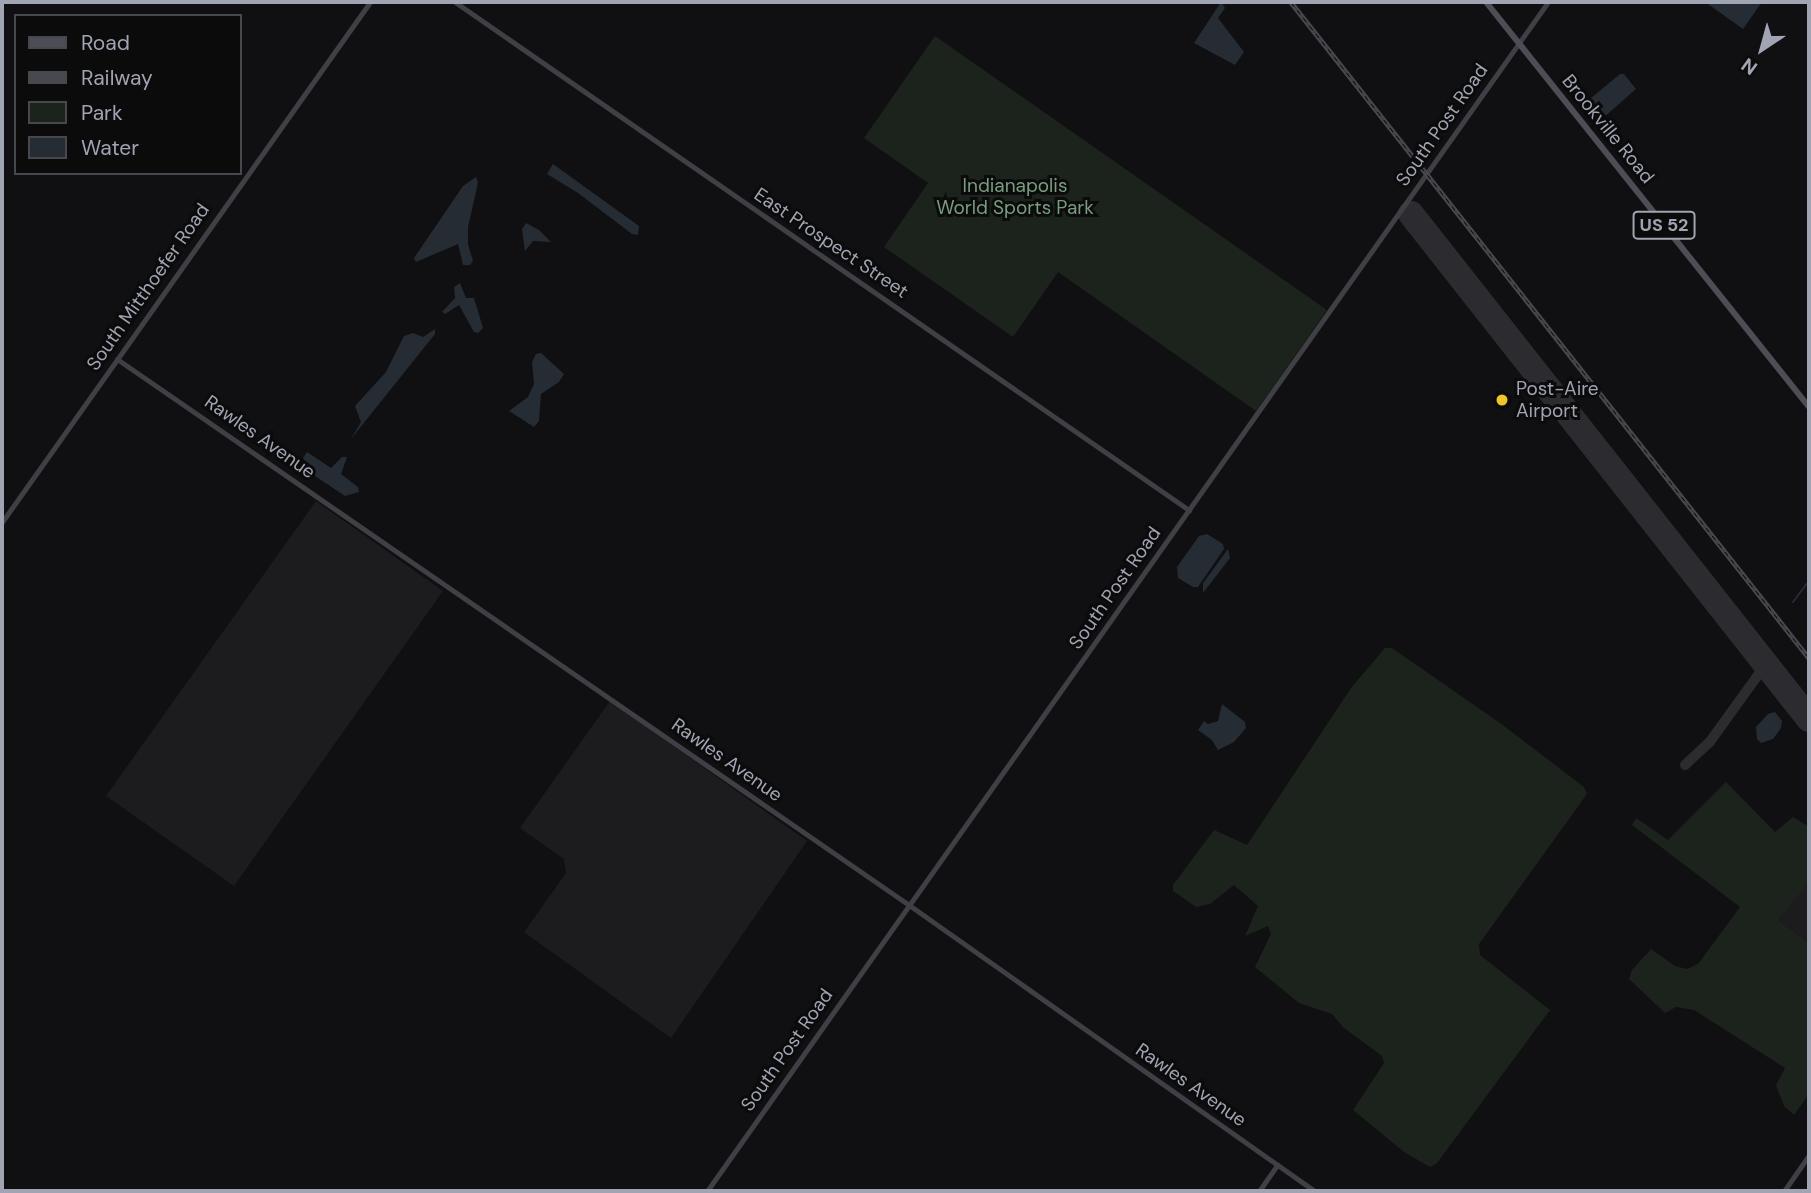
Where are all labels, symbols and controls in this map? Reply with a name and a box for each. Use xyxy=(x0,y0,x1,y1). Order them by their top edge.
legend xyxy=(14,14,242,175)
north arrow xyxy=(1727,14,1797,84)
text: Road xyxy=(81,29,130,57)
text: N xyxy=(1736,52,1762,81)
street label: South Post Road xyxy=(1391,59,1493,191)
text: Railway xyxy=(81,64,153,92)
street label: Brookville Road xyxy=(1557,70,1659,188)
text: Park xyxy=(81,99,122,127)
text: Water xyxy=(81,134,139,162)
park label: Indianapolis World Sports Park xyxy=(936,175,1094,219)
street label: East Prospect Street xyxy=(750,183,912,303)
street label: South Mitthoefer Road xyxy=(82,199,214,375)
road number: US 52 xyxy=(1632,210,1696,240)
place label: Post-Aire Airport xyxy=(1516,378,1599,422)
street label: Rawles Avenue xyxy=(200,390,320,484)
marker: Post-Aire Airport xyxy=(1494,392,1510,408)
street label: South Post Road xyxy=(1064,522,1166,654)
street label: Rawles Avenue xyxy=(667,713,787,807)
street label: South Post Road xyxy=(736,984,838,1116)
street label: Rawles Avenue xyxy=(1131,1038,1251,1132)

